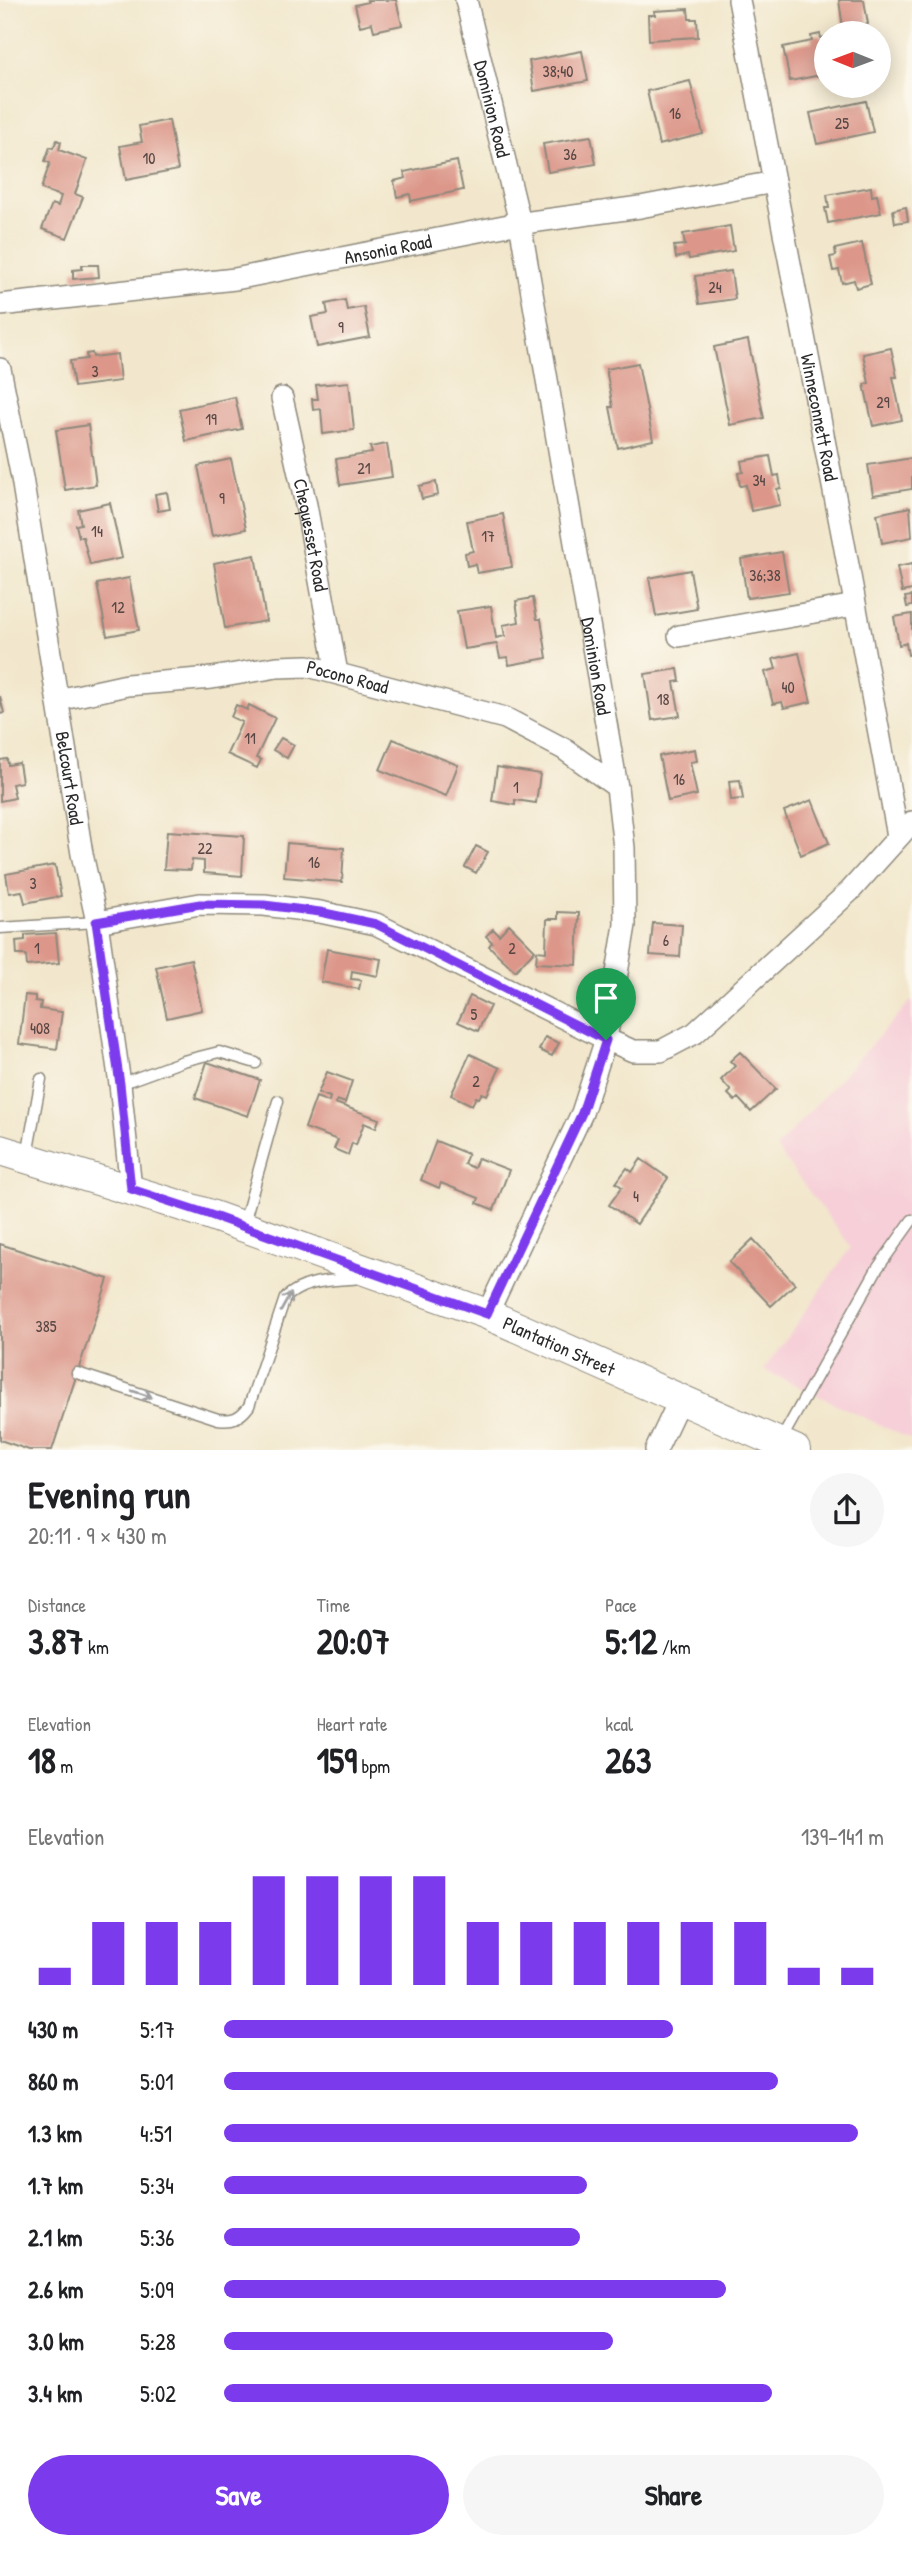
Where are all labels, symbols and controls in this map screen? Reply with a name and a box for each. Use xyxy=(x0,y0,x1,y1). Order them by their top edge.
north arrow xyxy=(814,21,891,98)
map controls xyxy=(814,21,891,98)
street label: Dominion Road xyxy=(468,58,517,160)
house number: 38;40 xyxy=(543,60,573,82)
house number: 16 xyxy=(669,102,681,124)
house number: 25 xyxy=(835,112,849,134)
house number: 36 xyxy=(563,143,577,165)
house number: 10 xyxy=(143,147,155,169)
street label: Ansonia Road xyxy=(342,227,434,270)
house number: 24 xyxy=(708,276,722,298)
house number: 9 xyxy=(338,316,344,338)
street label: Winneconnett Road xyxy=(795,351,845,484)
house number: 3 xyxy=(91,360,99,382)
house number: 29 xyxy=(876,391,890,413)
house number: 19 xyxy=(205,408,217,430)
house number: 21 xyxy=(357,457,371,479)
house number: 34 xyxy=(752,469,766,491)
street label: Chequesset Road xyxy=(287,476,335,594)
house number: 9 xyxy=(219,487,225,509)
house number: 14 xyxy=(91,520,103,542)
house number: 17 xyxy=(481,525,495,547)
house number: 36;38 xyxy=(749,564,781,586)
house number: 12 xyxy=(111,596,125,618)
street label: Dominion Road xyxy=(575,615,617,717)
street label: Pocono Road xyxy=(304,653,392,700)
house number: 40 xyxy=(781,676,795,698)
house number: 18 xyxy=(657,688,669,710)
house number: 11 xyxy=(244,727,256,749)
street label: Belcourt Road xyxy=(50,729,90,827)
house number: 16 xyxy=(673,768,685,790)
house number: 1 xyxy=(513,776,519,798)
house number: 22 xyxy=(198,837,213,859)
house number: 16 xyxy=(308,851,320,873)
house number: 3 xyxy=(29,872,37,894)
house number: 6 xyxy=(663,929,669,951)
house number: 1 xyxy=(34,937,40,959)
house number: 2 xyxy=(508,937,516,959)
pin xyxy=(576,968,636,1040)
icon: arrive xyxy=(587,979,625,1017)
house number: 5 xyxy=(471,1003,478,1025)
house number: 408 xyxy=(30,1017,50,1039)
house number: 2 xyxy=(472,1070,480,1092)
house number: 4 xyxy=(633,1185,639,1207)
one-way arrow xyxy=(279,1293,293,1313)
street label: Plantation Street xyxy=(499,1310,620,1382)
house number: 385 xyxy=(36,1315,57,1337)
one-way arrow xyxy=(131,1389,153,1401)
text: Evening run xyxy=(28,1468,191,1520)
button: share xyxy=(810,1473,884,1547)
text: 20:11 · 9 × 430 m xyxy=(28,1520,167,1551)
text: Distance xyxy=(28,1592,86,1618)
text: Time xyxy=(317,1592,350,1618)
text: Pace xyxy=(605,1592,637,1618)
text: 3.87 xyxy=(28,1618,84,1665)
text: 20:07 xyxy=(317,1618,390,1665)
text: 5:12 xyxy=(605,1618,657,1665)
text: km xyxy=(84,1634,109,1660)
text: /km xyxy=(657,1634,691,1660)
text: Elevation xyxy=(28,1711,91,1737)
text: Heart rate xyxy=(317,1711,388,1737)
text: kcal xyxy=(605,1711,633,1737)
text: 18 xyxy=(28,1737,56,1784)
text: 159 xyxy=(317,1737,357,1784)
text: 263 xyxy=(605,1737,651,1784)
text: m xyxy=(56,1753,73,1779)
text: bpm xyxy=(357,1753,390,1779)
text: Elevation xyxy=(28,1821,104,1852)
text: 139–141 m xyxy=(801,1821,884,1852)
text: 430 m xyxy=(28,2014,78,2045)
text: 5:17 xyxy=(140,2014,175,2045)
text: 860 m xyxy=(28,2066,78,2097)
text: 5:01 xyxy=(140,2066,174,2097)
text: 1.3 km xyxy=(28,2118,82,2149)
text: 4:51 xyxy=(140,2118,172,2149)
text: 1.7 km xyxy=(28,2170,83,2201)
text: 5:34 xyxy=(140,2170,174,2201)
text: 2.1 km xyxy=(28,2222,83,2253)
text: 5:36 xyxy=(140,2222,175,2253)
text: 2.6 km xyxy=(28,2274,83,2305)
text: 5:09 xyxy=(140,2274,174,2305)
text: 3.0 km xyxy=(28,2326,84,2357)
text: 5:28 xyxy=(140,2326,176,2357)
text: 3.4 km xyxy=(28,2378,82,2409)
text: 5:02 xyxy=(140,2378,176,2409)
button: Save xyxy=(28,2455,449,2535)
button: Share xyxy=(463,2455,884,2535)

